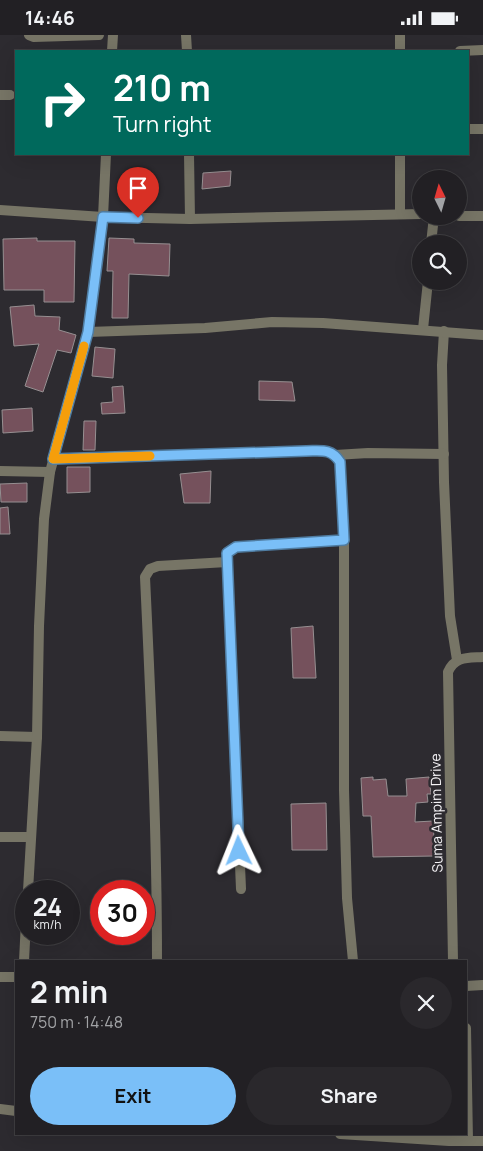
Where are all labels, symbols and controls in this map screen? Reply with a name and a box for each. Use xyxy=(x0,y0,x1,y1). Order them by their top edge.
text: 14:46 xyxy=(25,5,75,31)
text: 210 m xyxy=(113,64,211,112)
icon: right xyxy=(30,70,95,135)
text: Turn right xyxy=(113,109,211,139)
pin xyxy=(117,167,159,218)
north arrow xyxy=(412,170,468,225)
map controls xyxy=(412,170,467,290)
icon: arrive xyxy=(124,174,152,202)
button: search xyxy=(412,235,467,290)
street label: Suma Ampim Drive xyxy=(425,753,447,873)
position arrow xyxy=(212,824,264,876)
speed limit sign: 30 xyxy=(90,880,155,945)
text: 24 xyxy=(33,889,62,924)
text: km/h xyxy=(34,916,61,933)
text: 2 min xyxy=(30,971,108,1012)
button: close xyxy=(400,977,452,1029)
text: 750 m · 14:48 xyxy=(30,1011,123,1033)
button: Exit xyxy=(30,1067,236,1125)
button: Share xyxy=(246,1067,452,1125)

